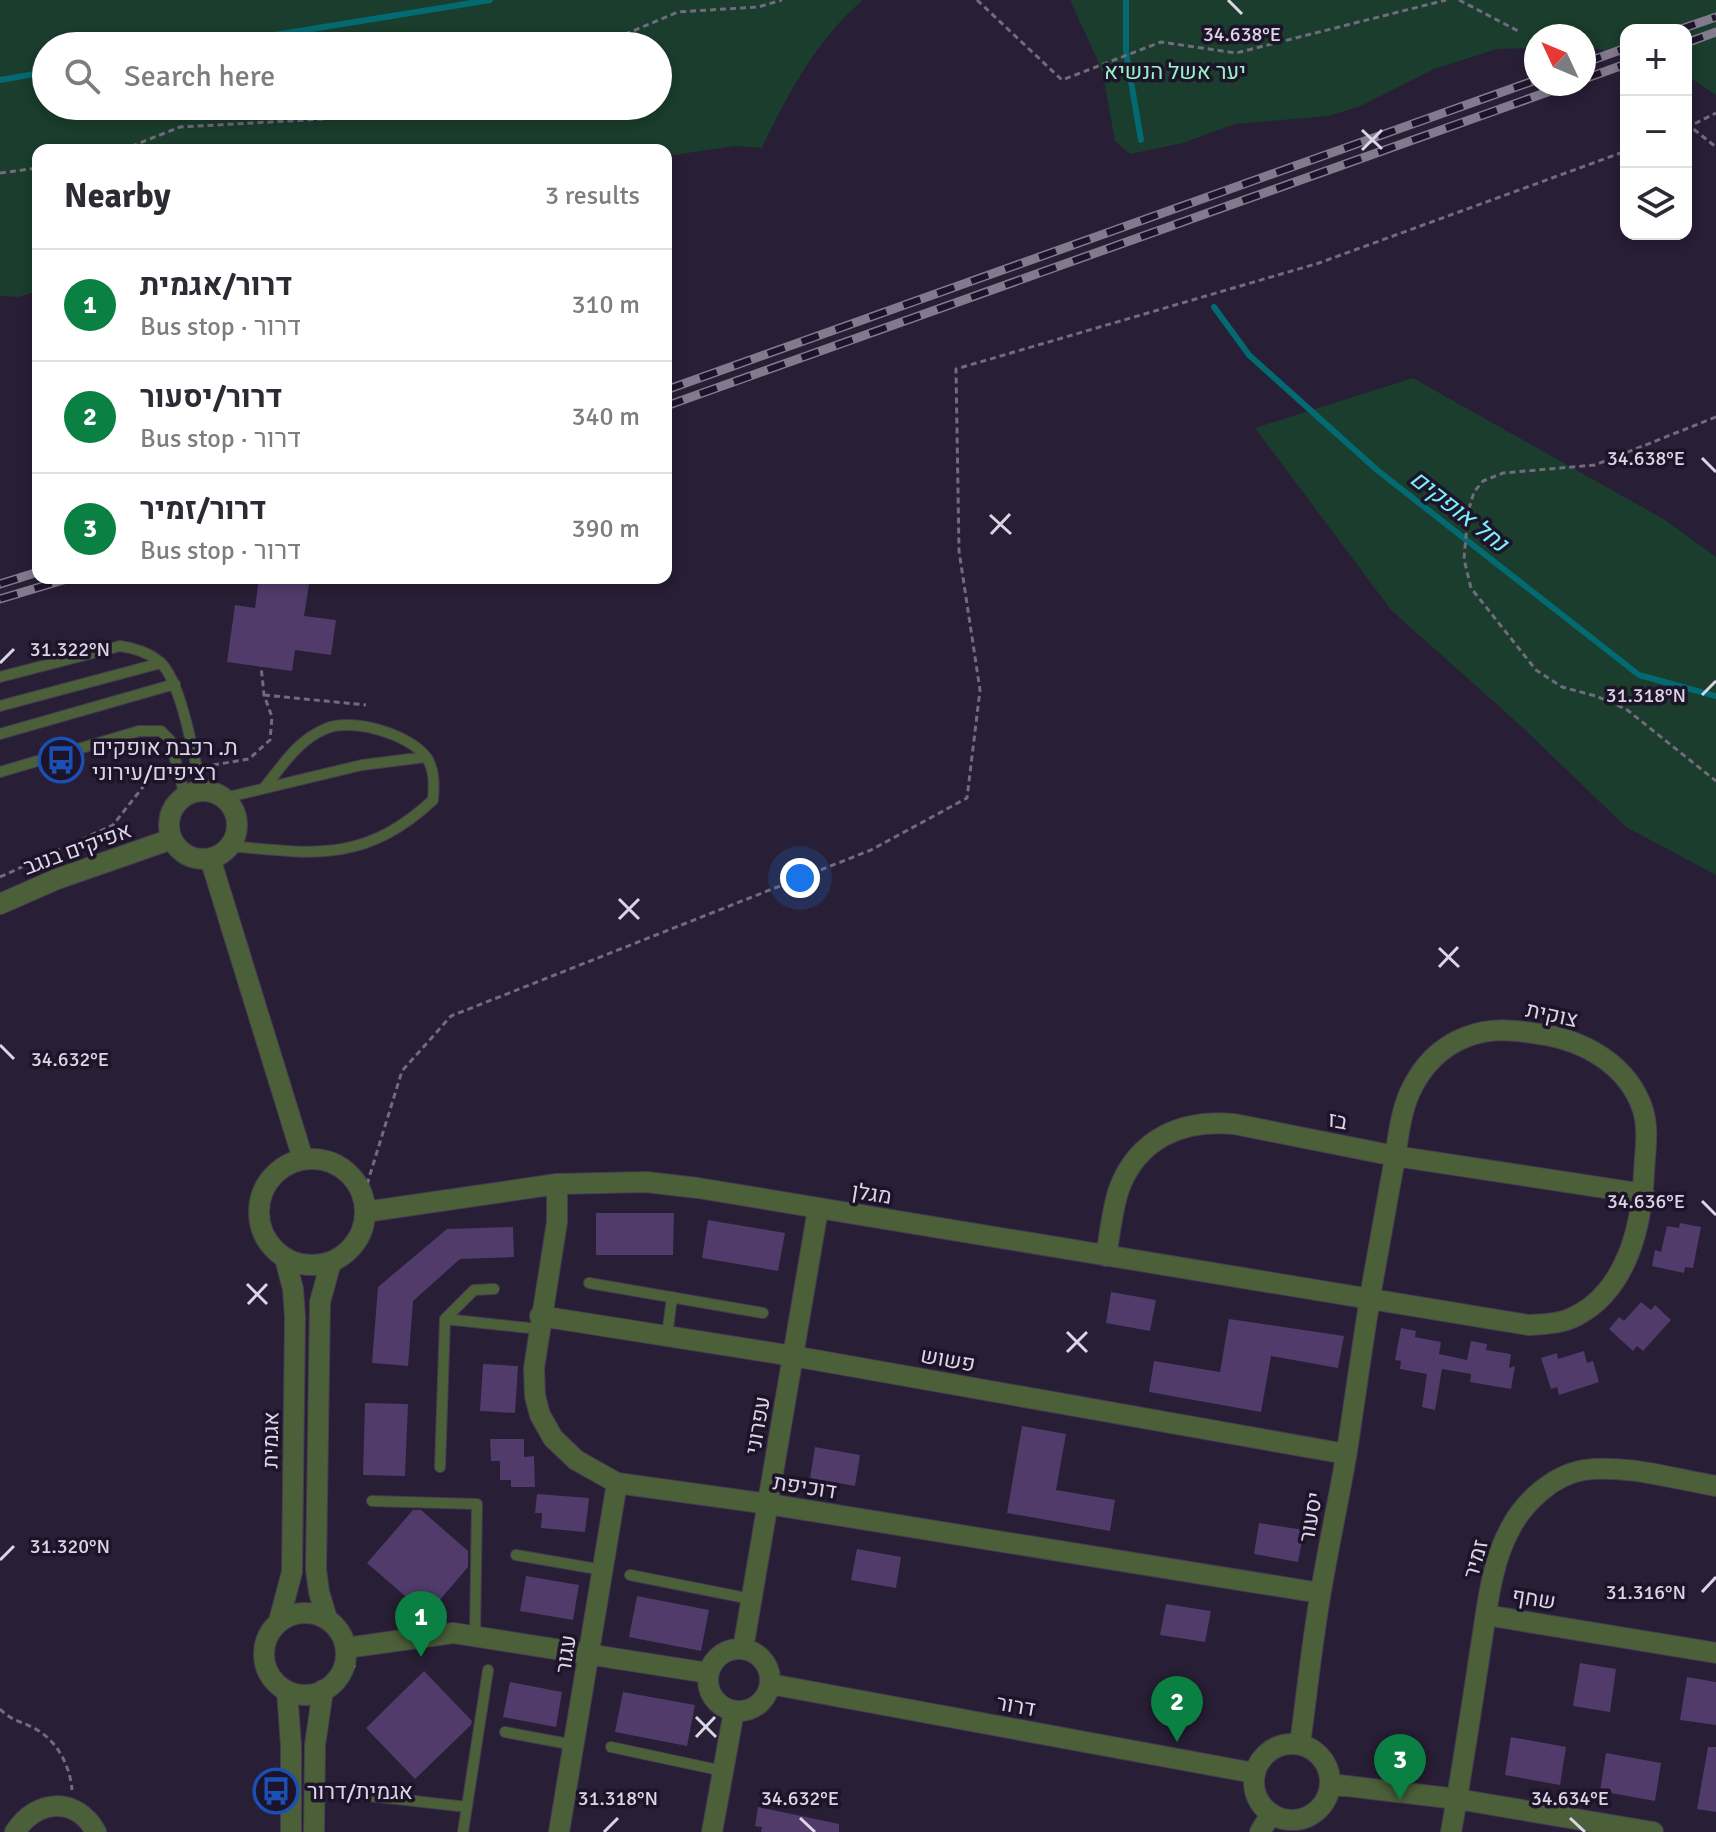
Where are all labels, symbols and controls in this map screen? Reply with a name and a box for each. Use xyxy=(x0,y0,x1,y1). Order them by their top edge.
text: 34.638°E xyxy=(1203,22,1281,47)
north arrow xyxy=(1524,24,1596,96)
map controls xyxy=(1620,24,1692,240)
button: + xyxy=(1620,24,1692,96)
search box xyxy=(32,32,672,120)
icon: search xyxy=(60,54,104,98)
text: Search here xyxy=(124,58,275,95)
park label: יער אשל הנשיא xyxy=(1104,58,1246,85)
button: − xyxy=(1620,96,1692,168)
button: layers xyxy=(1620,168,1692,240)
text: Nearby xyxy=(64,175,171,217)
text: 3 results xyxy=(545,180,640,212)
text: דרור/אגמית xyxy=(140,267,292,304)
text: 1 xyxy=(83,289,97,321)
text: 310 m xyxy=(571,289,640,321)
text: Bus stop · דרור xyxy=(140,311,301,343)
text: דרור/יסעור xyxy=(140,379,282,416)
text: 2 xyxy=(83,401,97,433)
text: 340 m xyxy=(571,401,640,433)
text: Bus stop · דרור xyxy=(140,423,301,455)
text: 34.638°E xyxy=(1607,446,1685,471)
water label: נחל אופקים xyxy=(1404,464,1516,560)
text: דרור/זמיר xyxy=(140,491,266,528)
text: 3 xyxy=(83,513,97,545)
text: 390 m xyxy=(571,513,640,545)
text: Bus stop · דרור xyxy=(140,535,301,567)
text: 31.322°N xyxy=(30,637,110,662)
text: 31.318°N xyxy=(1606,683,1686,708)
place label: ת. רכבת אופקים רציפים/עירוני xyxy=(92,734,238,786)
bus stop icon: ת. רכבת אופקים רציפים/עירוני xyxy=(37,736,85,784)
street label: אפיקים בנגב xyxy=(19,816,135,881)
your location xyxy=(780,858,820,898)
street label: צוקית xyxy=(1523,996,1580,1033)
text: 34.632°E xyxy=(31,1047,109,1072)
street label: בז xyxy=(1326,1105,1350,1136)
street label: מגלן xyxy=(850,1177,894,1210)
text: 34.636°E xyxy=(1607,1189,1685,1214)
street label: פשוש xyxy=(918,1341,977,1378)
street label: עפרוני xyxy=(739,1394,776,1456)
street label: אגמית xyxy=(257,1411,284,1469)
street label: דוכיפת xyxy=(771,1468,839,1505)
street label: יסעור xyxy=(1293,1490,1328,1544)
text: 31.320°N xyxy=(30,1534,110,1559)
street label: זמיר xyxy=(1457,1537,1494,1582)
text: 31.316°N xyxy=(1606,1580,1686,1605)
street label: שחף xyxy=(1510,1582,1558,1615)
pin: 1 xyxy=(395,1591,447,1657)
street label: עגור xyxy=(549,1633,582,1675)
pin: 2 xyxy=(1151,1676,1203,1742)
street label: דרור xyxy=(994,1689,1038,1722)
pin: 3 xyxy=(1374,1734,1426,1800)
bus stop icon: אגמית/דרור xyxy=(252,1767,300,1815)
place label: אגמית/דרור xyxy=(307,1778,413,1805)
text: 31.318°N xyxy=(578,1786,658,1811)
text: 34.632°E xyxy=(761,1786,839,1811)
text: 34.634°E xyxy=(1531,1786,1609,1811)

